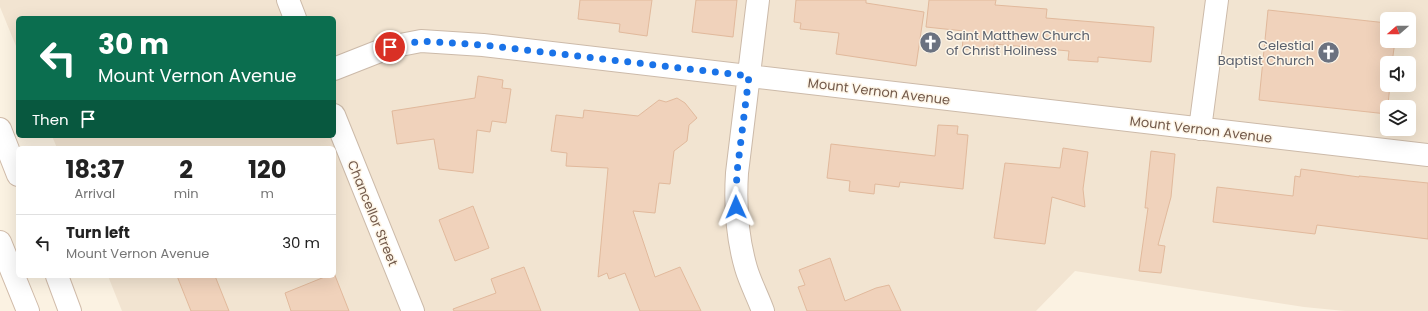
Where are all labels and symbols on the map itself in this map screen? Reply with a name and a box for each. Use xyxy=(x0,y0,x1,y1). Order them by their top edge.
north arrow xyxy=(1380,12,1416,48)
place label: Saint Matthew Church of Christ Holiness xyxy=(946,26,1090,60)
church icon: Saint Matthew Church of Christ Holiness xyxy=(917,29,943,55)
pin xyxy=(373,30,407,64)
place label: Celestial Baptist Church xyxy=(1218,36,1314,70)
church icon: Celestial Baptist Church xyxy=(1316,39,1342,65)
street label: Mount Vernon Avenue xyxy=(807,73,951,110)
street label: Mount Vernon Avenue xyxy=(1129,111,1273,148)
street label: Chancellor Street xyxy=(343,157,403,269)
position arrow xyxy=(715,186,757,228)

